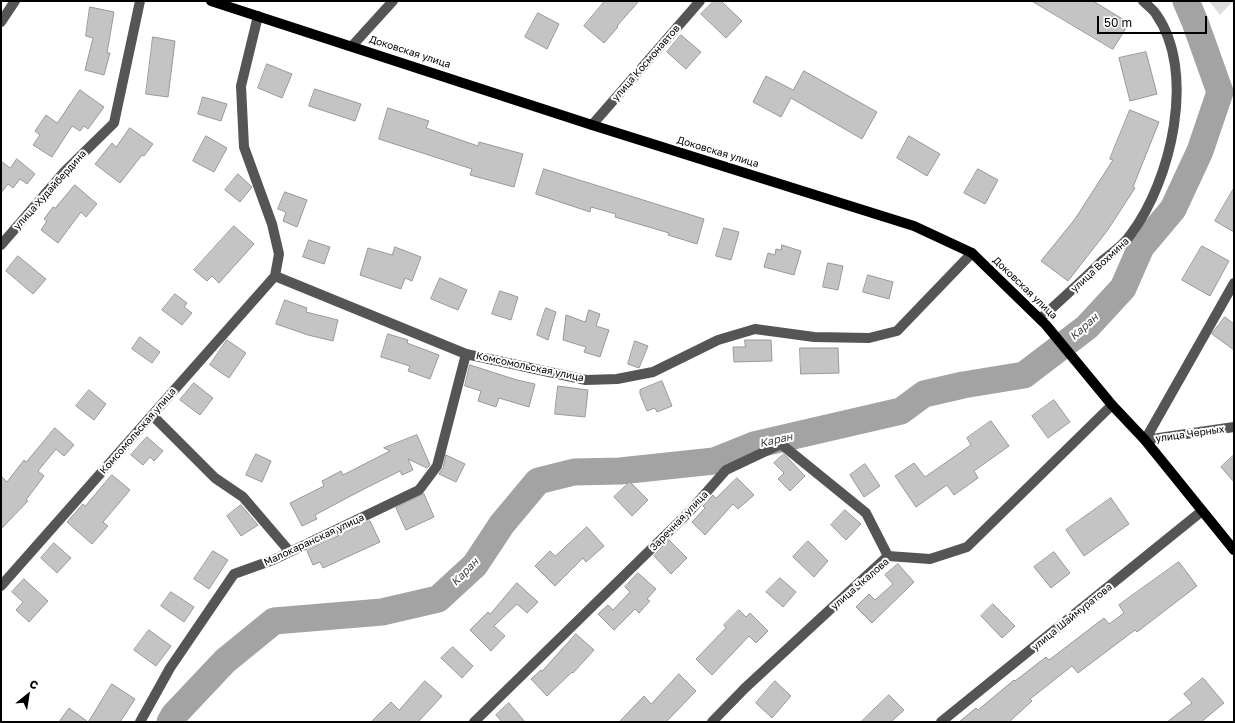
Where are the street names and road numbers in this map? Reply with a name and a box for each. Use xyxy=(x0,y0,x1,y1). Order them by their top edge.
street label: улица Космонавтов xyxy=(610,22,682,104)
street label: Доковская улица xyxy=(368,33,452,71)
street label: Доковская улица xyxy=(676,134,760,170)
street label: улица Худайбердина xyxy=(11,148,89,232)
street label: улица Вохмина xyxy=(1069,235,1131,295)
street label: Доковская улица xyxy=(990,254,1060,322)
street label: Комсомольская улица xyxy=(475,350,585,384)
street label: Комсомольская улица xyxy=(97,386,179,476)
street label: улица Черных xyxy=(1155,423,1225,445)
street label: Заречная улица xyxy=(647,488,711,554)
street label: Малокаранская улица xyxy=(262,511,366,569)
street label: улица Чкалова xyxy=(829,556,891,612)
street label: улица Шаймуратова xyxy=(1029,581,1115,653)

